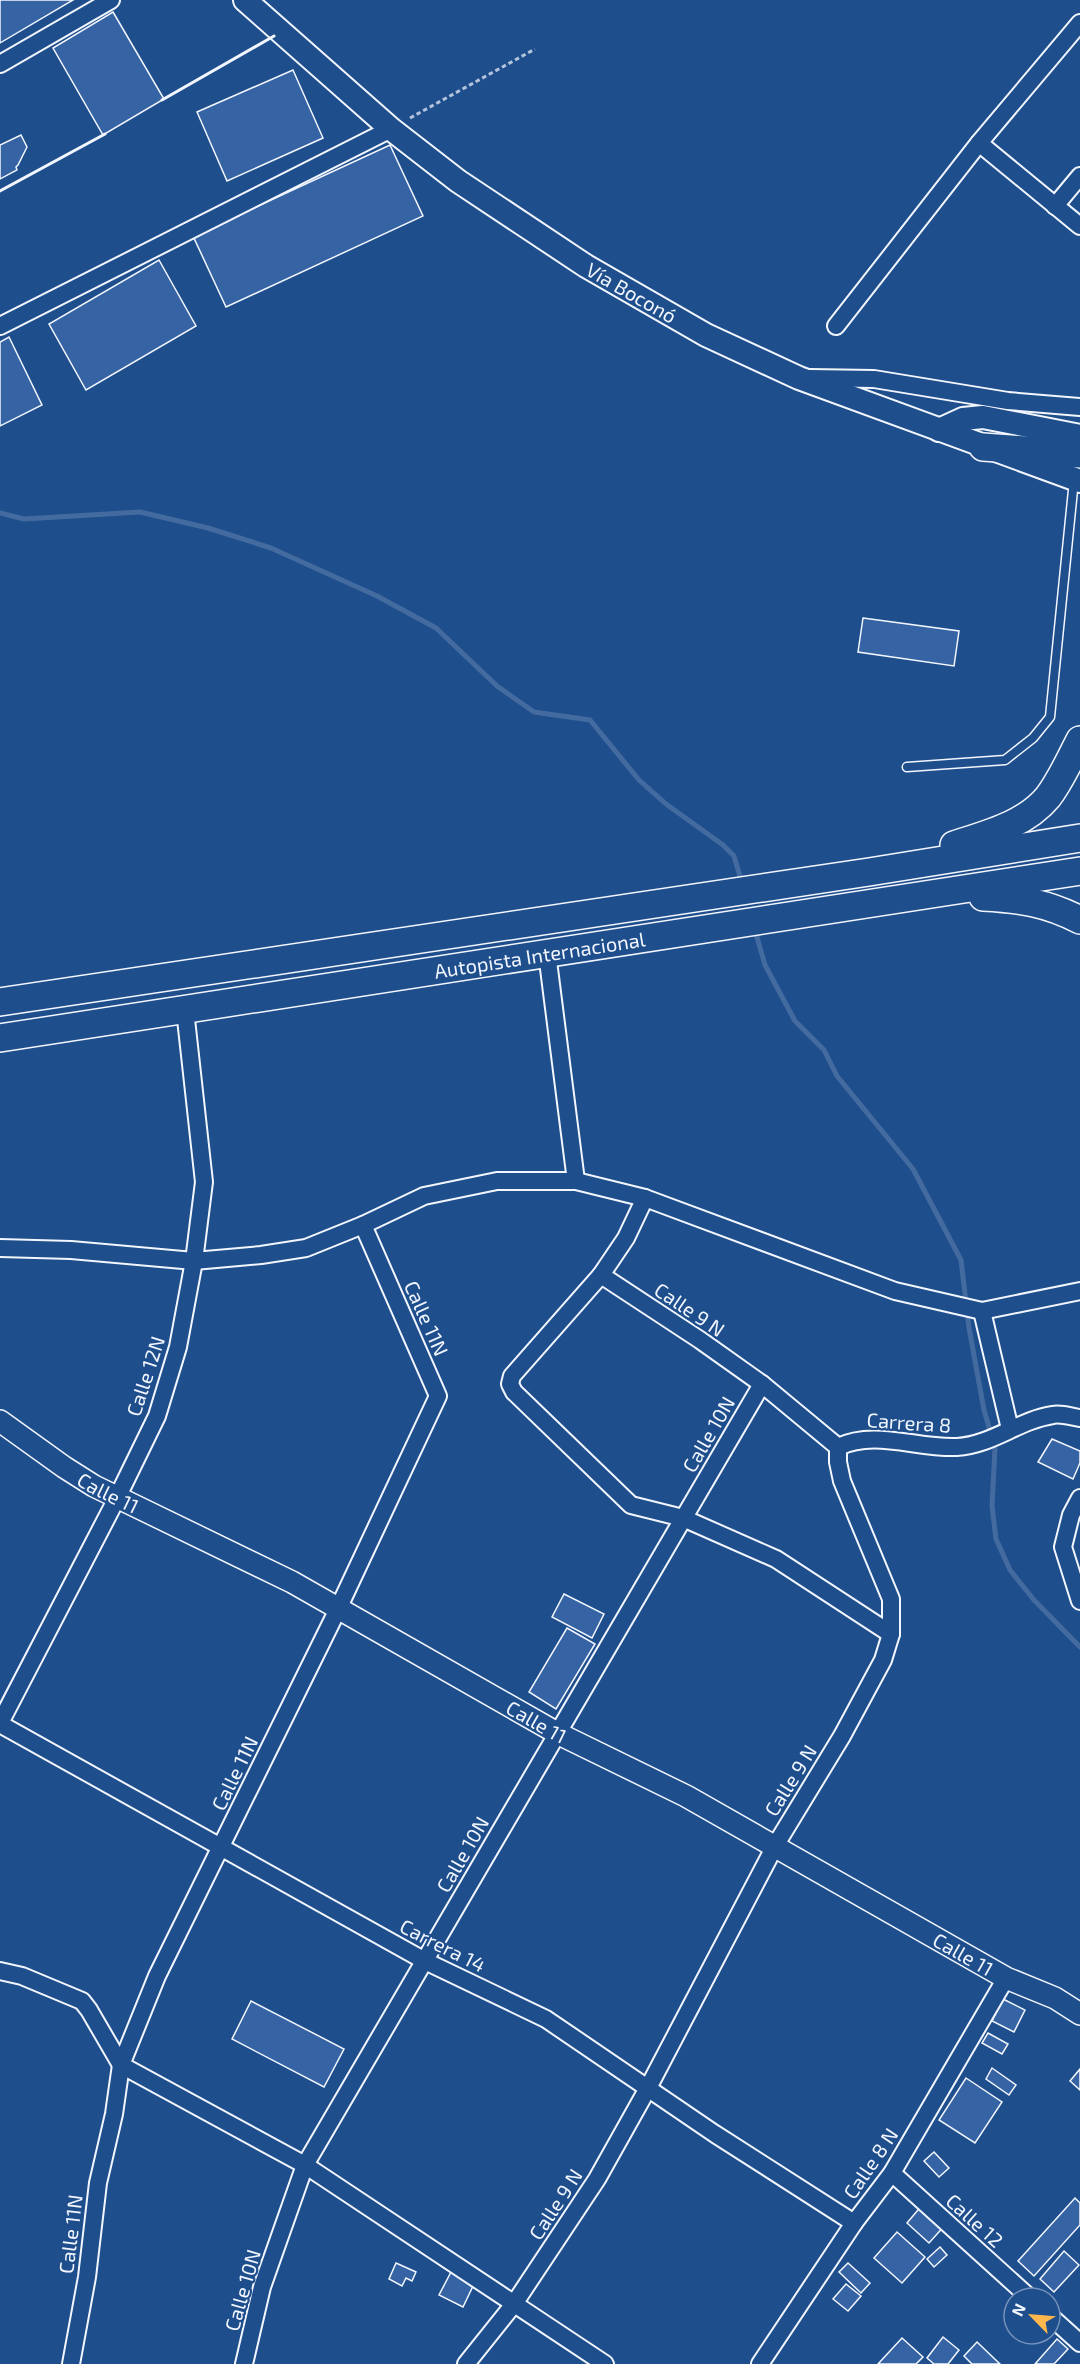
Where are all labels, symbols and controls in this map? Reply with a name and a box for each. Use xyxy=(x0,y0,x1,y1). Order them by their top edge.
street label: Vía Boconó xyxy=(582,257,681,328)
street label: Autopista Internacional xyxy=(432,926,647,983)
street label: Calle 11N xyxy=(400,1277,454,1359)
street label: Calle 9 N xyxy=(650,1277,730,1341)
street label: Calle 12N xyxy=(121,1333,169,1419)
street label: Calle 10N xyxy=(677,1392,739,1476)
street label: Carrera 8 xyxy=(866,1407,952,1437)
street label: Calle 11 xyxy=(73,1467,143,1518)
street label: Calle 11 xyxy=(502,1695,571,1748)
street label: Calle 11N xyxy=(206,1732,262,1814)
street label: Calle 9 N xyxy=(759,1740,821,1820)
street label: Calle 10N xyxy=(431,1812,493,1896)
street label: Carrera 14 xyxy=(396,1913,490,1977)
street label: Calle 11 xyxy=(929,1927,998,1980)
street label: Calle 8 N xyxy=(838,2123,902,2203)
street label: Calle 9 N xyxy=(523,2164,587,2244)
street label: Calle 12 xyxy=(941,2188,1009,2252)
street label: Calle 11N xyxy=(53,2193,87,2275)
street label: Calle 10N xyxy=(219,2247,265,2333)
north arrow xyxy=(1002,2286,1062,2346)
text: N xyxy=(1007,2300,1029,2319)

